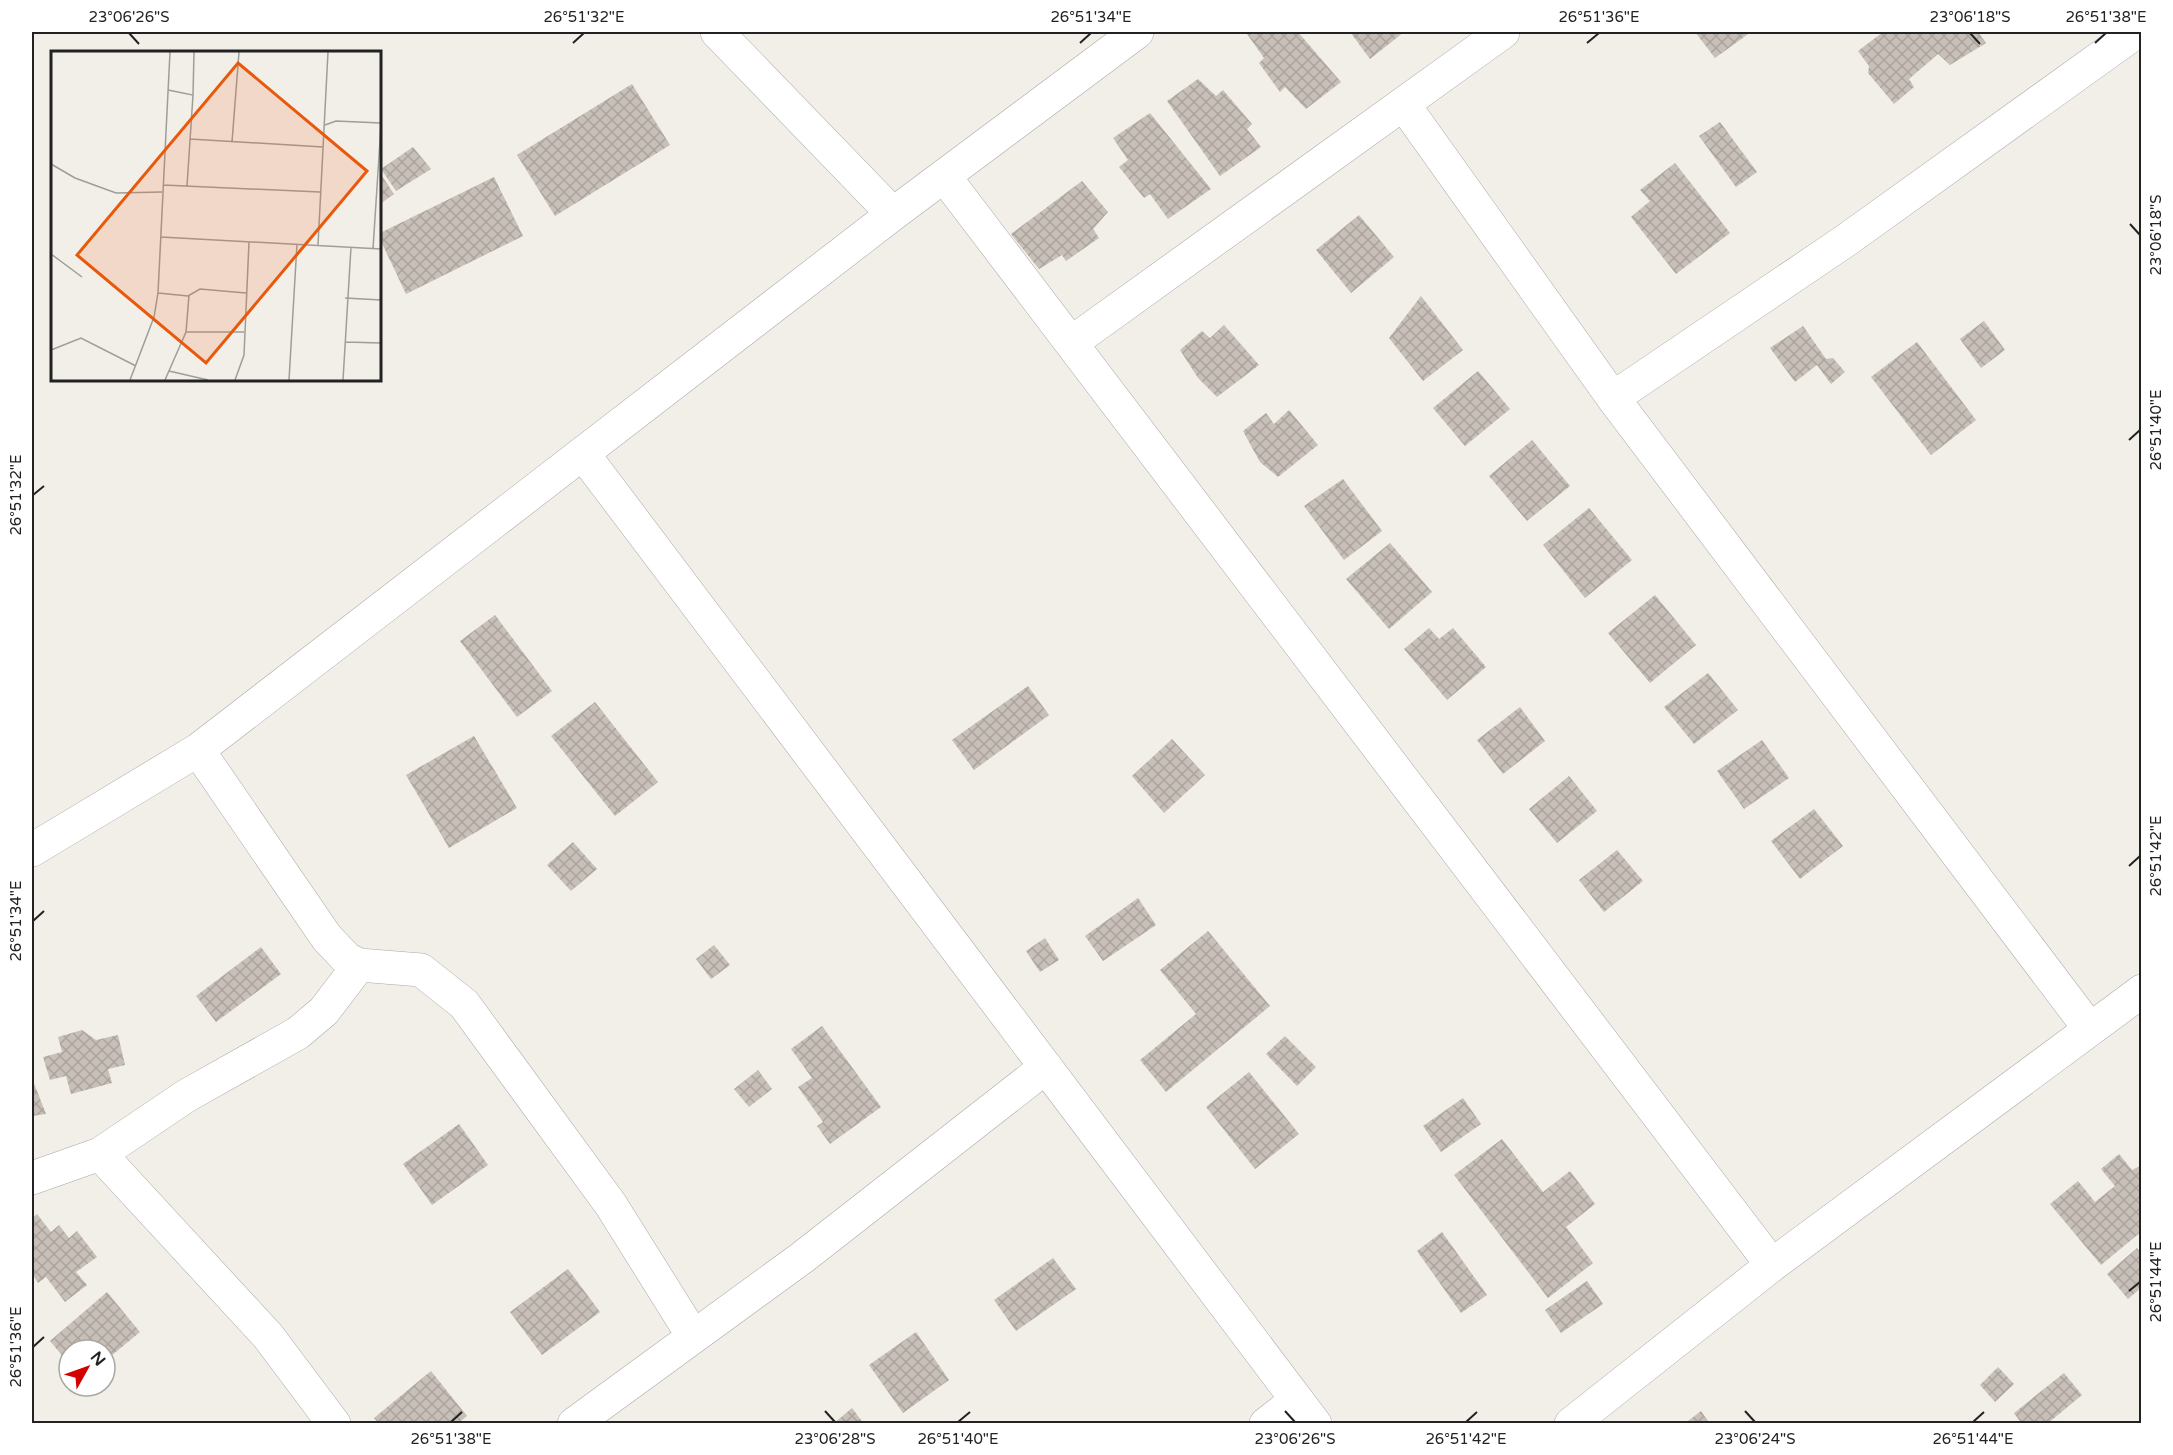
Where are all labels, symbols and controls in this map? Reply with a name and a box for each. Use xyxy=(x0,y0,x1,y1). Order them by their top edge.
text: 23°06'26"S xyxy=(89,8,169,26)
text: 26°51'32"E xyxy=(543,8,625,26)
text: 26°51'34"E xyxy=(1050,8,1132,26)
text: 26°51'36"E xyxy=(1558,8,1640,26)
text: 23°06'18"S xyxy=(1930,8,2010,26)
text: 26°51'38"E xyxy=(2065,8,2147,26)
inset map xyxy=(51,51,381,381)
text: 23°06'18"S xyxy=(2147,195,2165,275)
text: 26°51'40"E xyxy=(2147,389,2165,471)
text: 26°51'32"E xyxy=(7,454,25,536)
text: 26°51'42"E xyxy=(2147,815,2165,897)
text: 26°51'34"E xyxy=(7,880,25,962)
text: 26°51'44"E xyxy=(2147,1241,2165,1323)
text: 26°51'36"E xyxy=(7,1306,25,1388)
north arrow xyxy=(57,1338,117,1398)
text: N xyxy=(86,1348,110,1370)
text: 26°51'38"E xyxy=(410,1430,492,1448)
text: 23°06'28"S xyxy=(795,1430,875,1448)
text: 26°51'40"E xyxy=(917,1430,999,1448)
text: 23°06'26"S xyxy=(1255,1430,1335,1448)
text: 26°51'42"E xyxy=(1425,1430,1507,1448)
text: 23°06'24"S xyxy=(1715,1430,1795,1448)
text: 26°51'44"E xyxy=(1932,1430,2014,1448)

